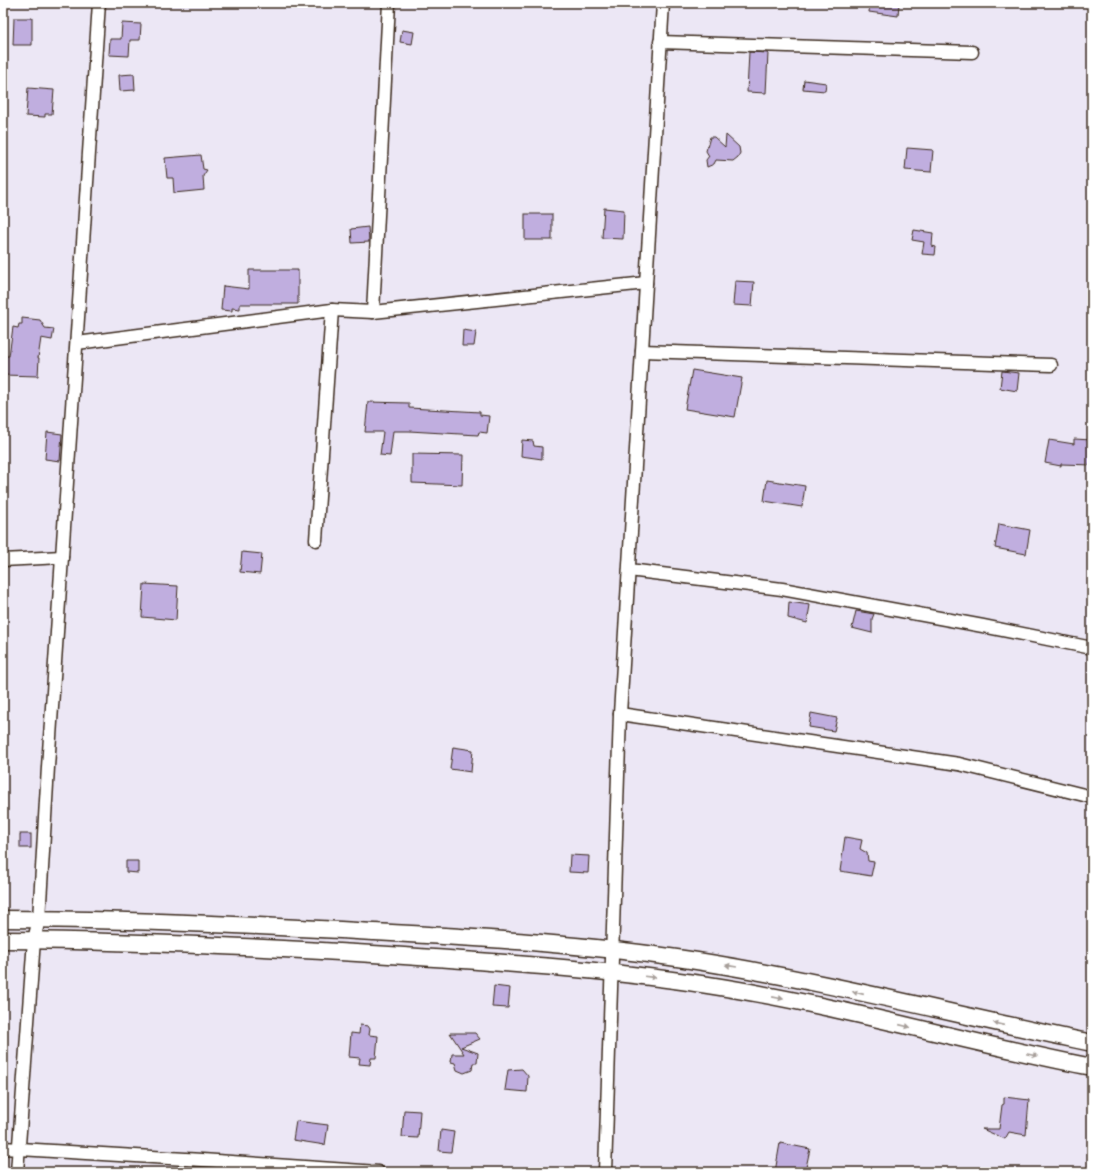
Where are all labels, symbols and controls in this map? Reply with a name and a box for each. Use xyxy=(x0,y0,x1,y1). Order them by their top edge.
one-way arrow xyxy=(725,963,737,969)
one-way arrow xyxy=(644,974,656,980)
one-way arrow xyxy=(852,989,865,995)
one-way arrow xyxy=(772,995,784,1001)
one-way arrow xyxy=(993,1020,1005,1026)
one-way arrow xyxy=(899,1023,911,1029)
one-way arrow xyxy=(1026,1052,1038,1058)

